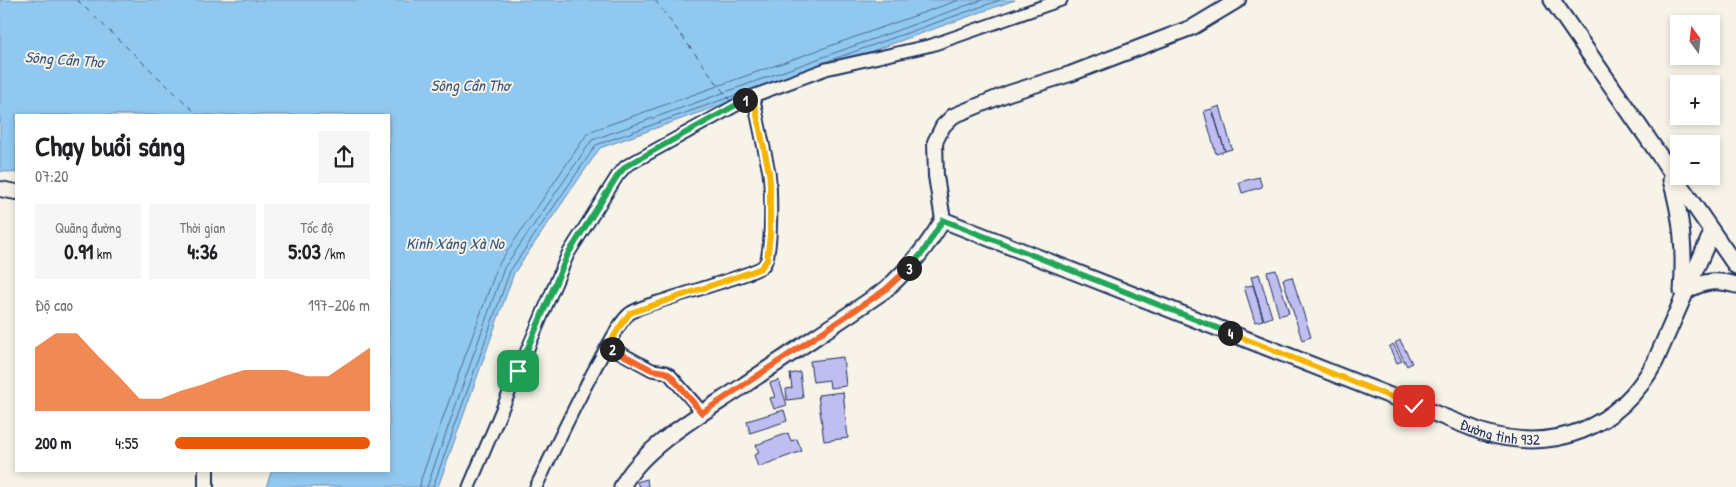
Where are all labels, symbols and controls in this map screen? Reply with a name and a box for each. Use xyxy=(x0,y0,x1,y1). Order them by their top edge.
north arrow xyxy=(1670,15,1720,65)
map controls xyxy=(1670,15,1720,185)
water label: Sông Cần Thơ xyxy=(24,45,106,73)
water label: Sông Cần Thơ xyxy=(431,74,512,96)
button: + xyxy=(1670,75,1720,125)
pin: 1 xyxy=(732,88,758,112)
text: 1 xyxy=(743,91,748,110)
text: Chạy buổi sáng xyxy=(35,127,185,165)
button: share xyxy=(318,131,370,183)
button: − xyxy=(1670,135,1720,185)
text: 07:20 xyxy=(35,165,68,187)
text: Quãng đường xyxy=(55,218,121,237)
text: Thời gian xyxy=(180,218,225,237)
text: Tốc độ xyxy=(300,218,333,237)
water label: Kinh Xáng Xà No xyxy=(406,232,506,254)
text: 0.91 xyxy=(64,237,94,266)
text: 4:36 xyxy=(187,237,218,266)
text: 5:03 xyxy=(288,237,321,266)
text: km xyxy=(94,244,112,263)
text: /km xyxy=(321,244,345,263)
pin: 3 xyxy=(896,256,922,280)
text: 3 xyxy=(906,259,913,278)
text: Độ cao xyxy=(35,294,73,316)
text: 197–206 m xyxy=(308,294,370,316)
pin: 4 xyxy=(1218,320,1242,346)
text: 4 xyxy=(1228,324,1233,343)
pin: 2 xyxy=(600,336,624,362)
text: 2 xyxy=(609,340,616,359)
pin xyxy=(497,350,539,392)
icon: arrive xyxy=(504,357,532,385)
pin xyxy=(1393,385,1435,427)
icon: check xyxy=(1400,392,1428,420)
street label: Đường tỉnh 932 xyxy=(1457,413,1540,450)
text: 200 m xyxy=(35,432,71,454)
text: 4:55 xyxy=(115,432,138,454)

